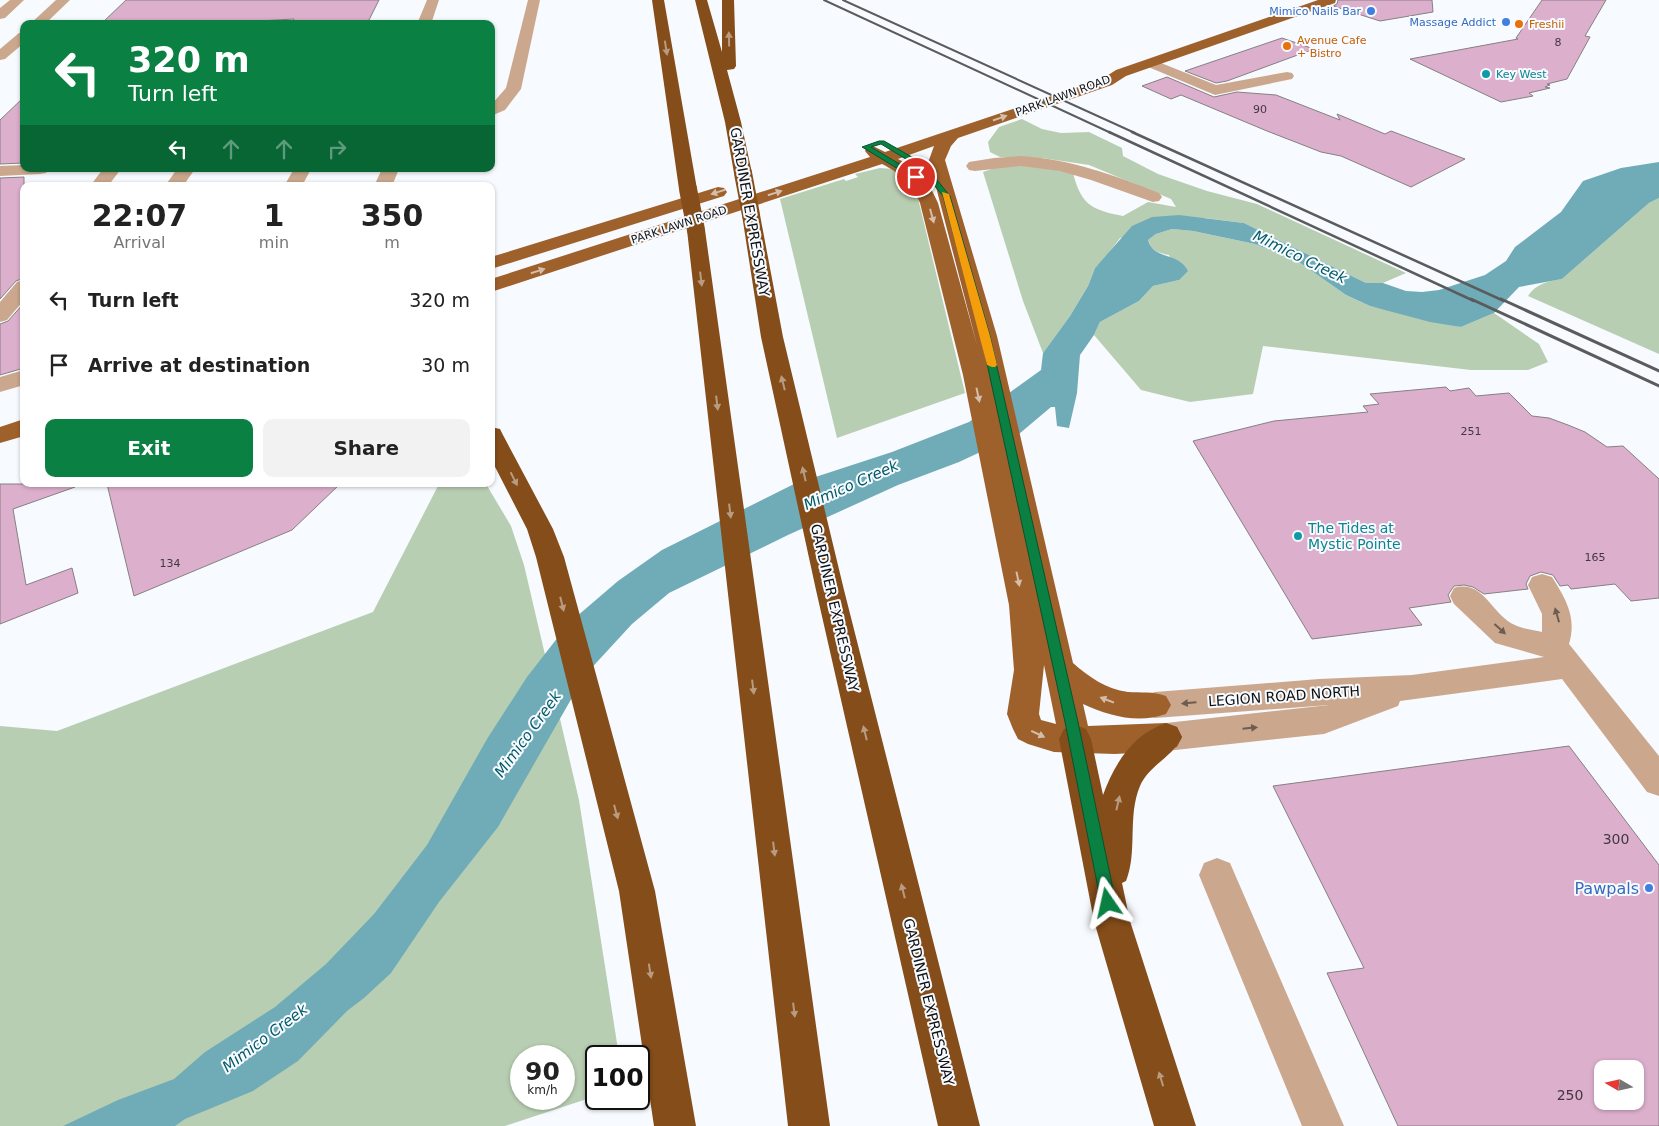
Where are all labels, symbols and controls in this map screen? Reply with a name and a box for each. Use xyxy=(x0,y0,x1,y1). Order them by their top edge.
place label: Mimico Nails Bar xyxy=(1269,5,1361,18)
marker: Mimico Nails Bar xyxy=(1365,5,1377,17)
place label: Massage Addict xyxy=(1410,16,1497,29)
marker: Massage Addict xyxy=(1500,16,1512,28)
marker: Freshii xyxy=(1513,18,1525,30)
place label: Freshii xyxy=(1529,18,1564,31)
one-way arrow xyxy=(725,31,733,47)
place label: Avenue Cafe + Bistro xyxy=(1297,34,1367,60)
house number: 8 xyxy=(1555,36,1562,49)
icon: left xyxy=(45,40,110,105)
text: 320 m xyxy=(128,40,250,80)
marker: Avenue Cafe + Bistro xyxy=(1281,40,1293,52)
one-way arrow xyxy=(662,41,670,57)
marker: Key West xyxy=(1480,68,1492,80)
place label: Key West xyxy=(1496,68,1547,81)
street label: PARK LAWN ROAD xyxy=(1014,73,1112,119)
text: Turn left xyxy=(128,81,217,106)
house number: 90 xyxy=(1253,103,1267,116)
one-way arrow xyxy=(993,114,1008,121)
street label: GARDINER EXPRESSWAY xyxy=(727,126,773,298)
icon: left xyxy=(164,135,192,163)
icon: ahead xyxy=(217,135,245,163)
icon: ahead xyxy=(270,135,298,163)
icon: right xyxy=(323,135,351,163)
pin xyxy=(895,156,937,198)
icon: arrive xyxy=(902,163,930,191)
one-way arrow xyxy=(710,188,725,196)
one-way arrow xyxy=(768,189,783,197)
text: 22:07 xyxy=(92,198,187,233)
text: 1 xyxy=(263,198,284,233)
text: 350 xyxy=(361,198,423,233)
street label: PARK LAWN ROAD xyxy=(630,203,728,247)
one-way arrow xyxy=(928,208,936,223)
water label: Mimico Creek xyxy=(1250,227,1351,288)
text: Arrival xyxy=(113,233,165,252)
text: min xyxy=(259,233,289,252)
text: m xyxy=(384,233,400,252)
one-way arrow xyxy=(530,267,545,274)
one-way arrow xyxy=(698,271,706,287)
icon: left xyxy=(45,286,73,314)
text: Turn left xyxy=(88,289,179,311)
text: 320 m xyxy=(409,289,470,311)
icon: arrive xyxy=(45,351,73,379)
text: Arrive at destination xyxy=(88,354,310,376)
text: 30 m xyxy=(421,354,470,376)
one-way arrow xyxy=(779,376,787,391)
one-way arrow xyxy=(974,387,982,402)
one-way arrow xyxy=(713,395,721,411)
button: Exit xyxy=(45,419,253,477)
button: Share xyxy=(263,419,470,477)
house number: 251 xyxy=(1461,425,1482,438)
water label: Mimico Creek xyxy=(801,456,902,514)
one-way arrow xyxy=(800,466,808,481)
one-way arrow xyxy=(510,472,518,486)
one-way arrow xyxy=(726,503,734,519)
place label: The Tides at Mystic Pointe xyxy=(1307,520,1401,552)
street label: GARDINER EXPRESSWAY xyxy=(808,522,862,694)
marker: The Tides at Mystic Pointe xyxy=(1292,530,1304,542)
house number: 165 xyxy=(1585,551,1606,564)
house number: 134 xyxy=(160,557,181,570)
one-way arrow xyxy=(1014,572,1022,587)
one-way arrow xyxy=(559,597,567,612)
one-way arrow xyxy=(1552,607,1560,622)
one-way arrow xyxy=(1493,623,1505,635)
one-way arrow xyxy=(749,680,757,696)
street label: LEGION ROAD NORTH xyxy=(1208,683,1360,709)
water label: Mimico Creek xyxy=(491,686,566,780)
one-way arrow xyxy=(1100,696,1115,703)
one-way arrow xyxy=(1181,699,1197,707)
one-way arrow xyxy=(1242,724,1258,732)
one-way arrow xyxy=(861,726,869,741)
one-way arrow xyxy=(1031,730,1045,738)
one-way arrow xyxy=(1114,795,1122,810)
one-way arrow xyxy=(612,804,620,819)
house number: 300 xyxy=(1603,831,1629,847)
one-way arrow xyxy=(770,841,778,857)
position arrow xyxy=(1081,876,1133,928)
place label: Pawpals xyxy=(1574,879,1639,898)
marker: Pawpals xyxy=(1643,882,1655,894)
one-way arrow xyxy=(899,884,907,899)
street label: GARDINER EXPRESSWAY xyxy=(900,917,958,1088)
one-way arrow xyxy=(646,963,654,979)
water label: Mimico Creek xyxy=(219,999,312,1076)
one-way arrow xyxy=(790,1002,798,1018)
speed limit sign: 100 xyxy=(585,1045,650,1110)
text: 90 xyxy=(525,1057,560,1086)
north arrow xyxy=(1594,1060,1644,1110)
map controls xyxy=(1594,1060,1644,1110)
one-way arrow xyxy=(1157,1072,1164,1087)
text: km/h xyxy=(527,1083,558,1097)
house number: 250 xyxy=(1557,1087,1583,1103)

